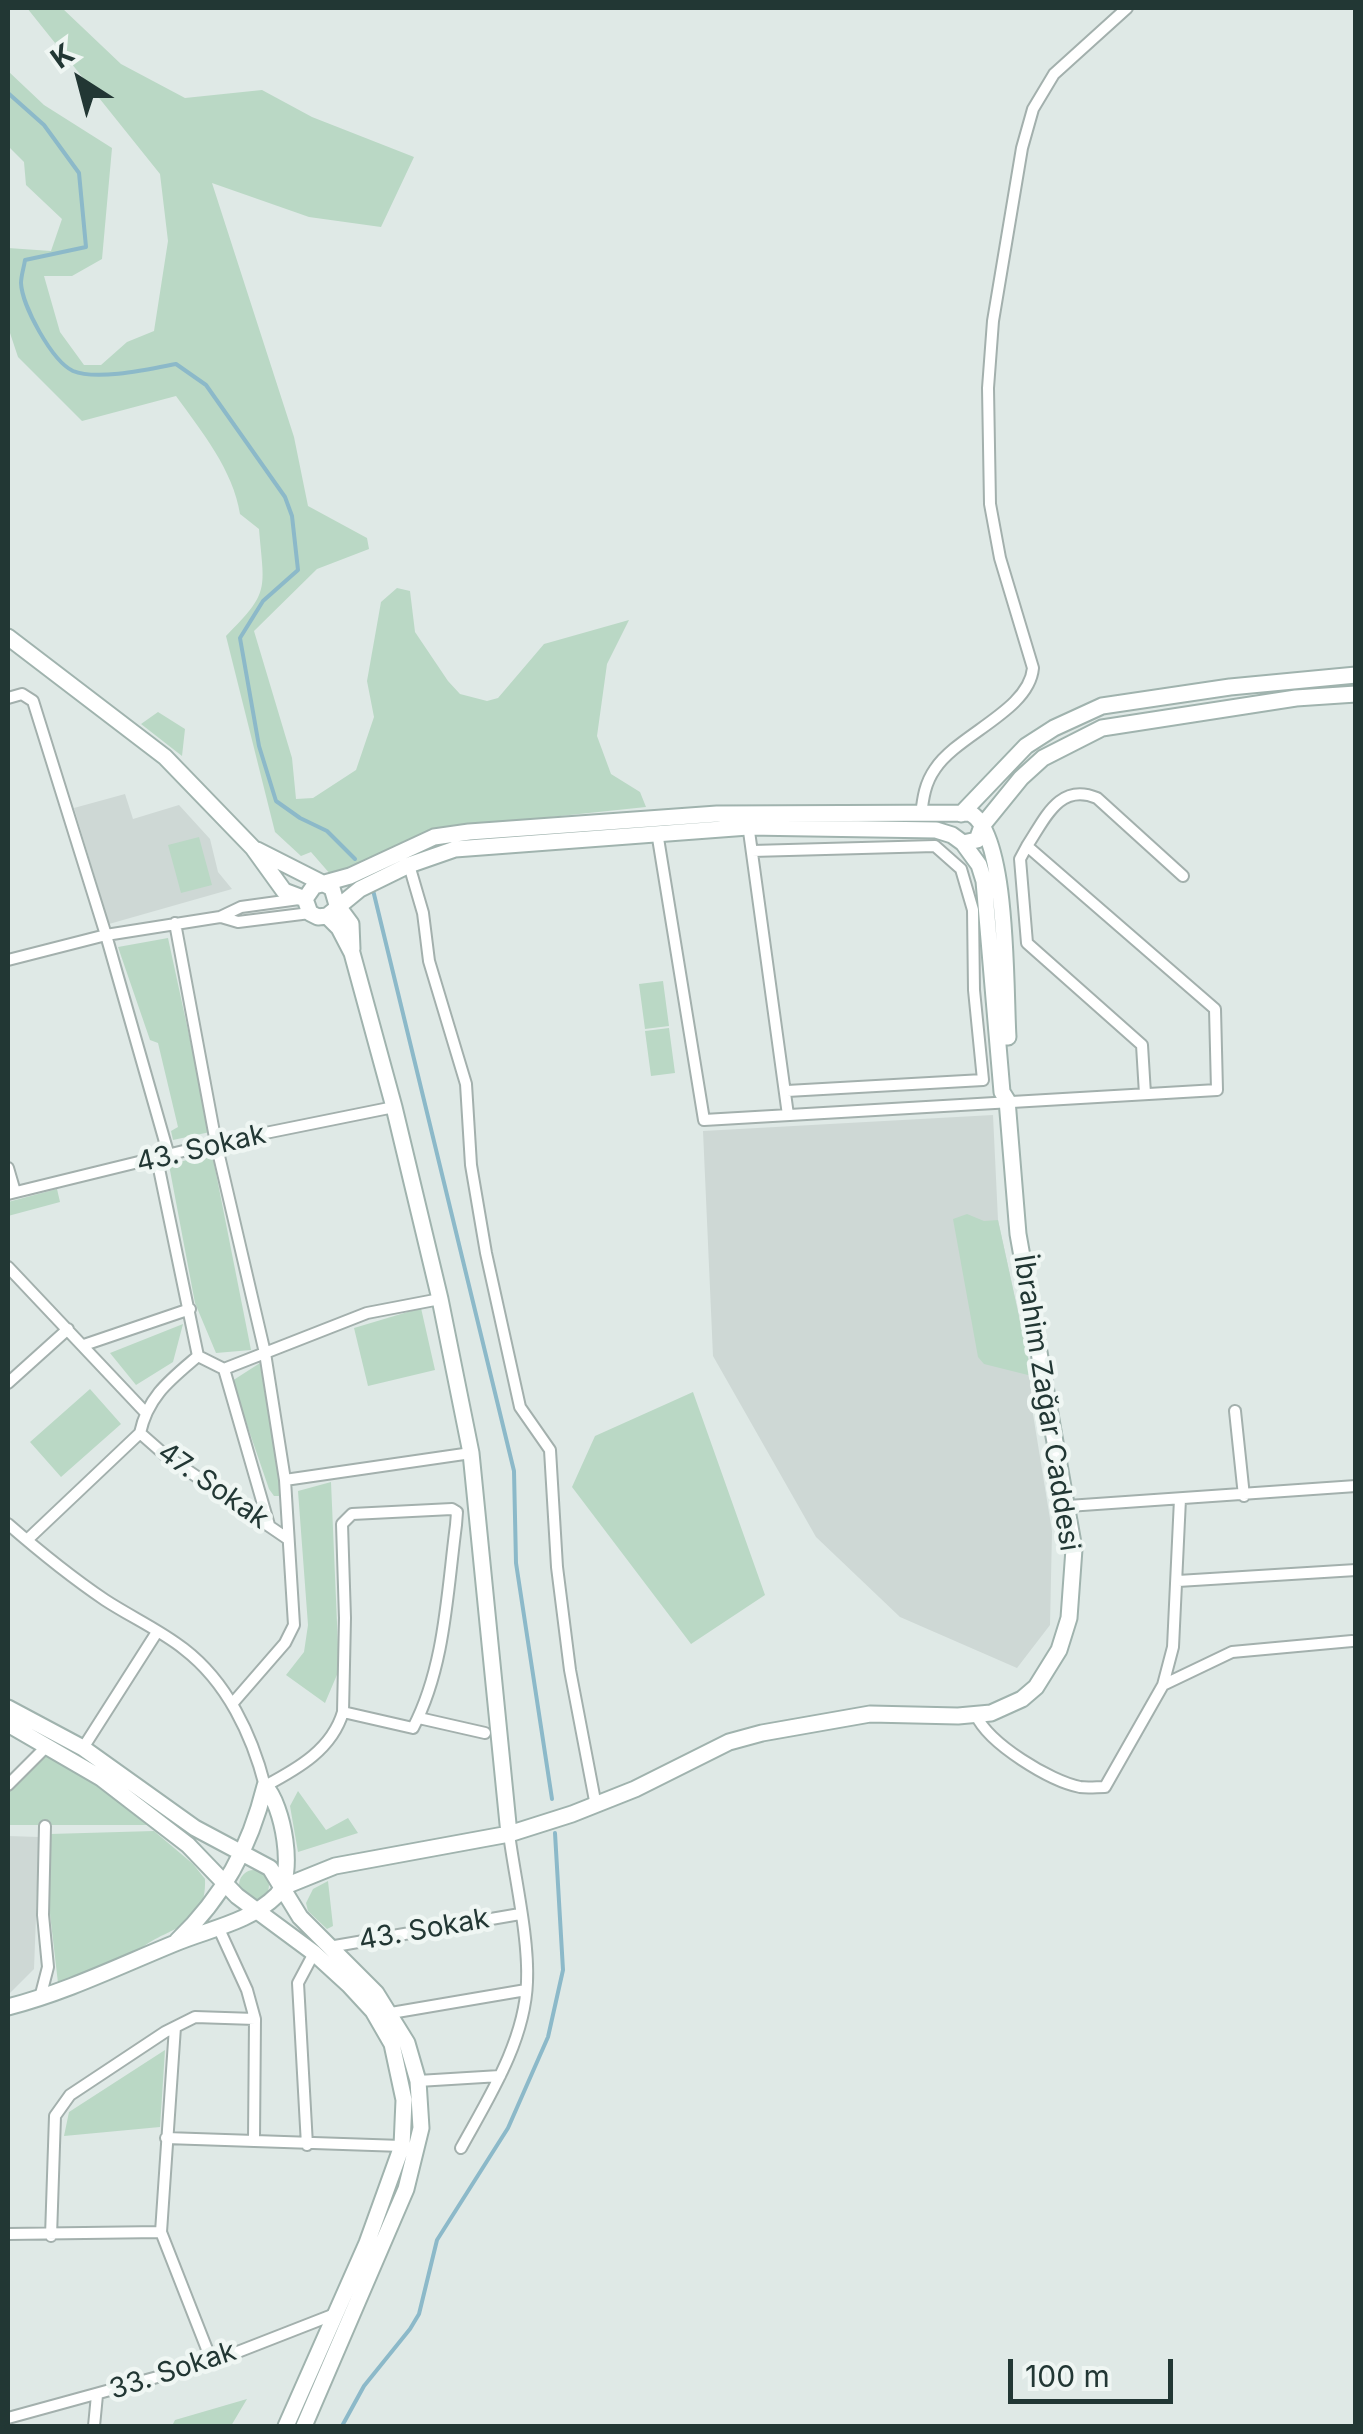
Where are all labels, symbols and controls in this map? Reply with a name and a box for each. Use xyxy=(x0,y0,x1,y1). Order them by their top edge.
north arrow xyxy=(30,30,130,130)
text: K xyxy=(44,36,80,75)
street label: 43. Sokak xyxy=(133,1118,269,1180)
street label: İbrahim Zağar Caddesi xyxy=(1006,1252,1086,1554)
street label: 47. Sokak xyxy=(151,1436,275,1536)
street label: 43. Sokak xyxy=(356,1902,492,1958)
street label: 33. Sokak xyxy=(105,2335,241,2407)
scale bar xyxy=(1013,2339,1178,2401)
text: 100 m xyxy=(1025,2358,1110,2394)

